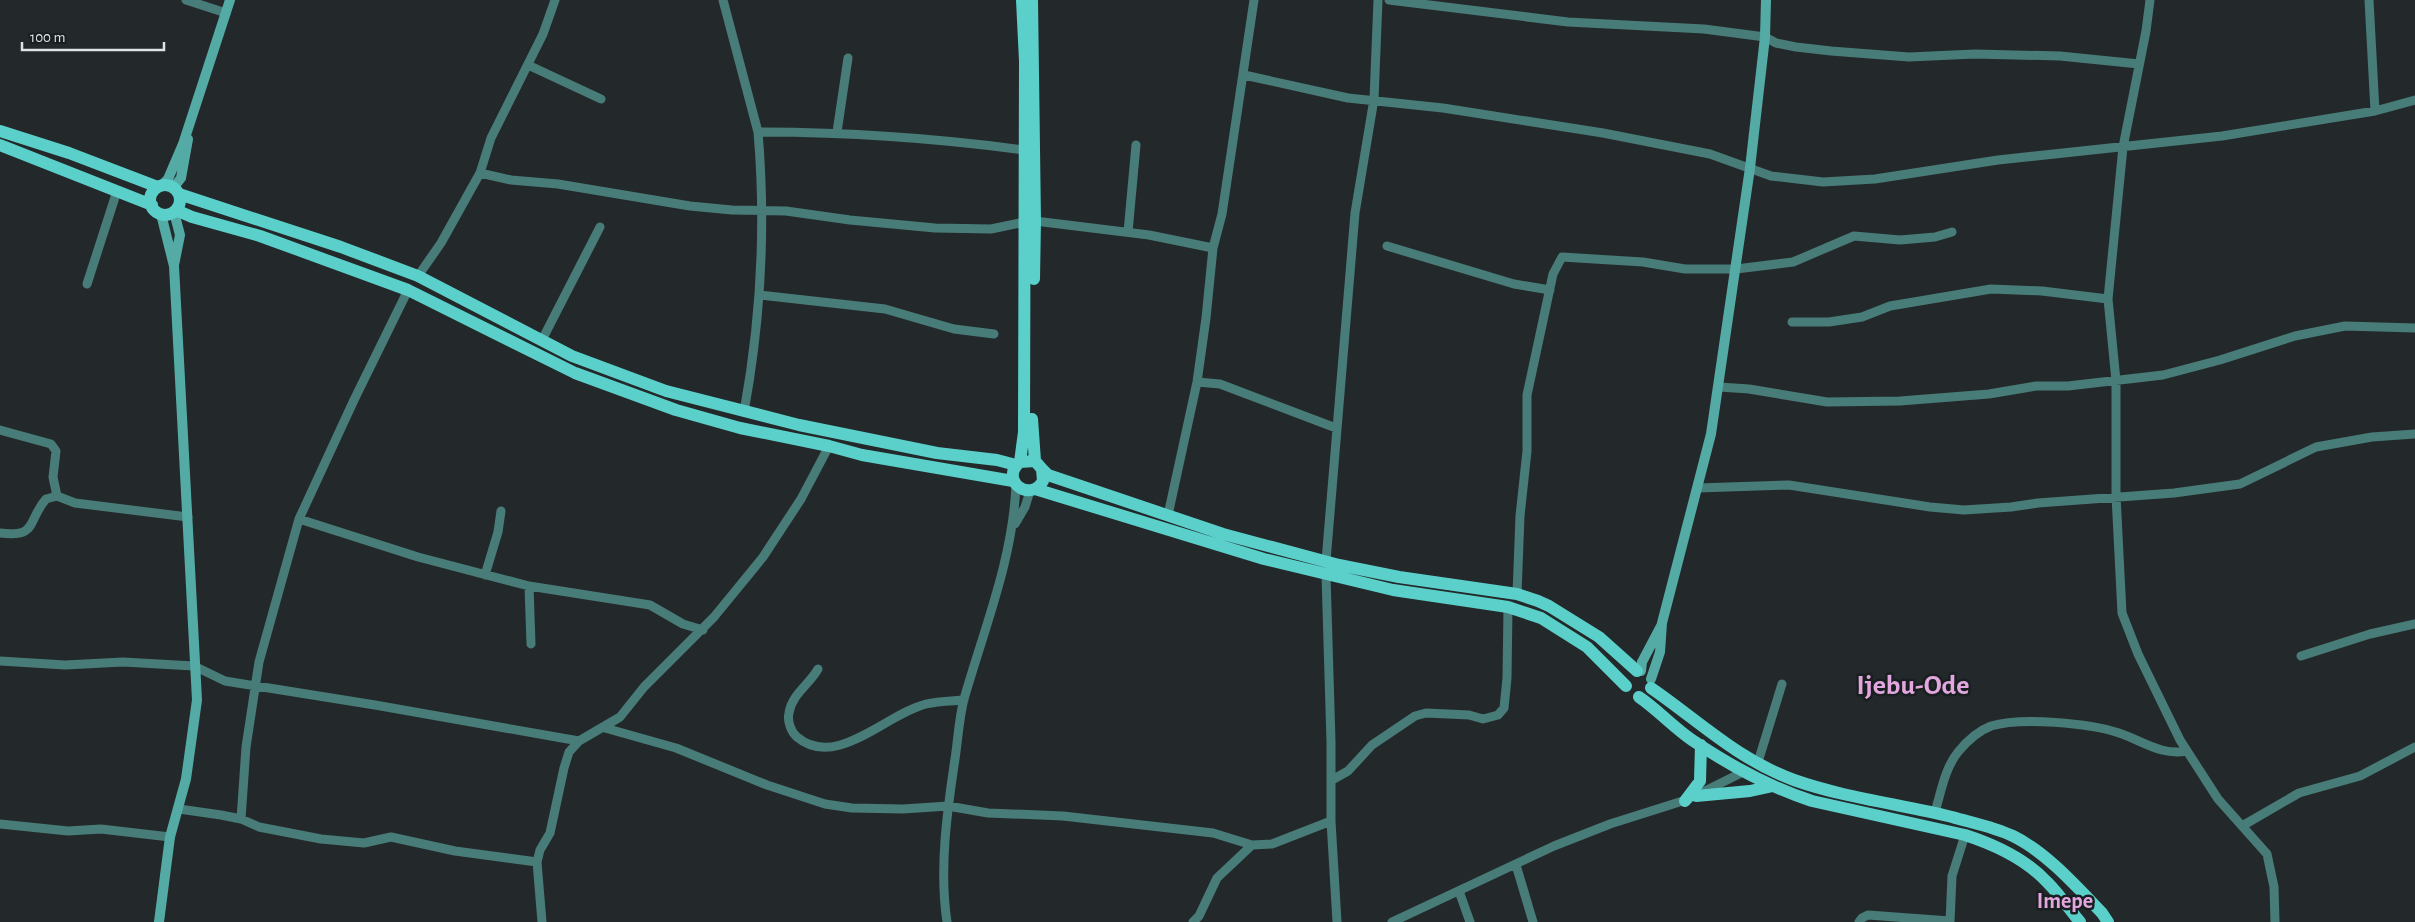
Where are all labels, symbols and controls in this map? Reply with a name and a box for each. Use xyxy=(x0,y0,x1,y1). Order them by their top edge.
scale bar xyxy=(22,20,165,52)
text: 100 m xyxy=(30,30,65,45)
district label: Ijebu-Ode xyxy=(1857,672,1969,700)
district label: Imepe xyxy=(2037,890,2093,912)

